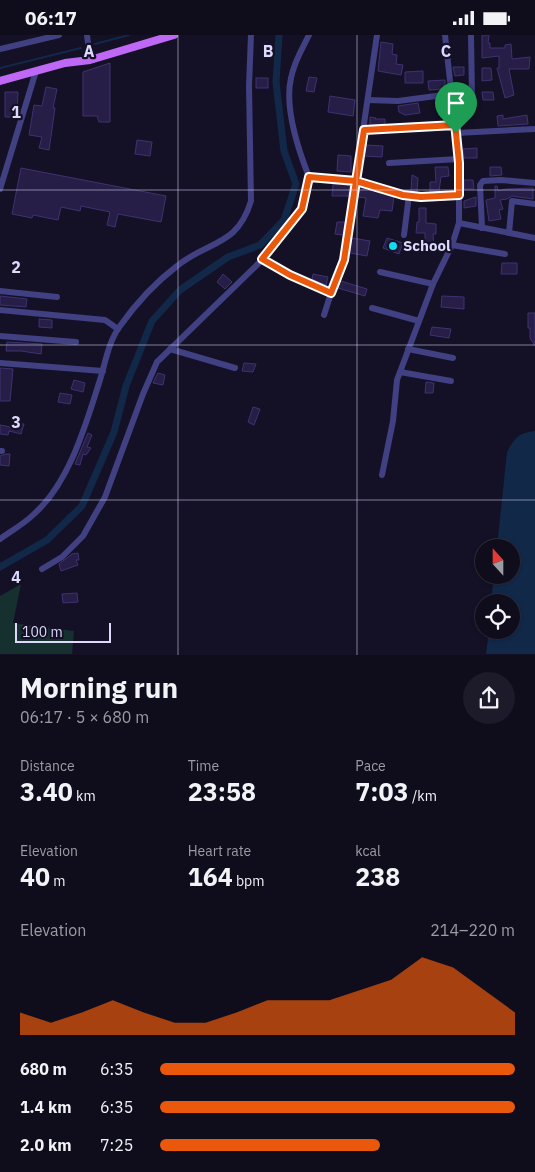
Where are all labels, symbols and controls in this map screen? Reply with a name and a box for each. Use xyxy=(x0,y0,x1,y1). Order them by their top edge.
text: 06:17 xyxy=(25,6,77,30)
text: A xyxy=(84,41,95,61)
text: B xyxy=(263,41,274,61)
text: C xyxy=(441,41,451,61)
pin xyxy=(435,82,477,133)
icon: arrive xyxy=(442,89,470,117)
text: 1 xyxy=(11,102,21,122)
place label: School xyxy=(403,236,451,255)
marker: School xyxy=(387,240,399,252)
text: 2 xyxy=(11,257,21,277)
text: 3 xyxy=(11,412,21,432)
north arrow xyxy=(475,539,520,584)
map controls xyxy=(475,539,520,639)
text: 4 xyxy=(11,567,21,587)
button: locate xyxy=(475,594,520,639)
scale bar xyxy=(15,619,111,643)
text: 100 m xyxy=(22,623,63,641)
text: Morning run xyxy=(20,669,178,706)
button: share xyxy=(463,672,515,724)
text: 06:17 · 5 × 680 m xyxy=(20,707,149,727)
text: Distance xyxy=(20,757,75,775)
text: Time xyxy=(188,757,219,775)
text: Pace xyxy=(355,757,386,775)
text: 3.40 xyxy=(20,775,73,808)
text: 23:58 xyxy=(188,775,256,808)
text: 7:03 xyxy=(355,775,409,808)
text: km xyxy=(73,787,96,805)
text: /km xyxy=(409,787,437,805)
text: Elevation xyxy=(20,842,78,860)
text: Heart rate xyxy=(188,842,251,860)
text: kcal xyxy=(355,842,381,860)
text: 40 xyxy=(20,860,50,893)
text: 164 xyxy=(188,860,233,893)
text: 238 xyxy=(355,860,400,893)
text: m xyxy=(50,872,66,890)
text: bpm xyxy=(233,872,264,890)
text: Elevation xyxy=(20,920,86,940)
text: 214–220 m xyxy=(430,920,515,940)
text: 680 m xyxy=(20,1059,67,1079)
text: 6:35 xyxy=(100,1059,133,1079)
text: 1.4 km xyxy=(20,1097,71,1117)
text: 6:35 xyxy=(100,1097,133,1117)
text: 2.0 km xyxy=(20,1135,71,1155)
text: 7:25 xyxy=(100,1135,133,1155)

